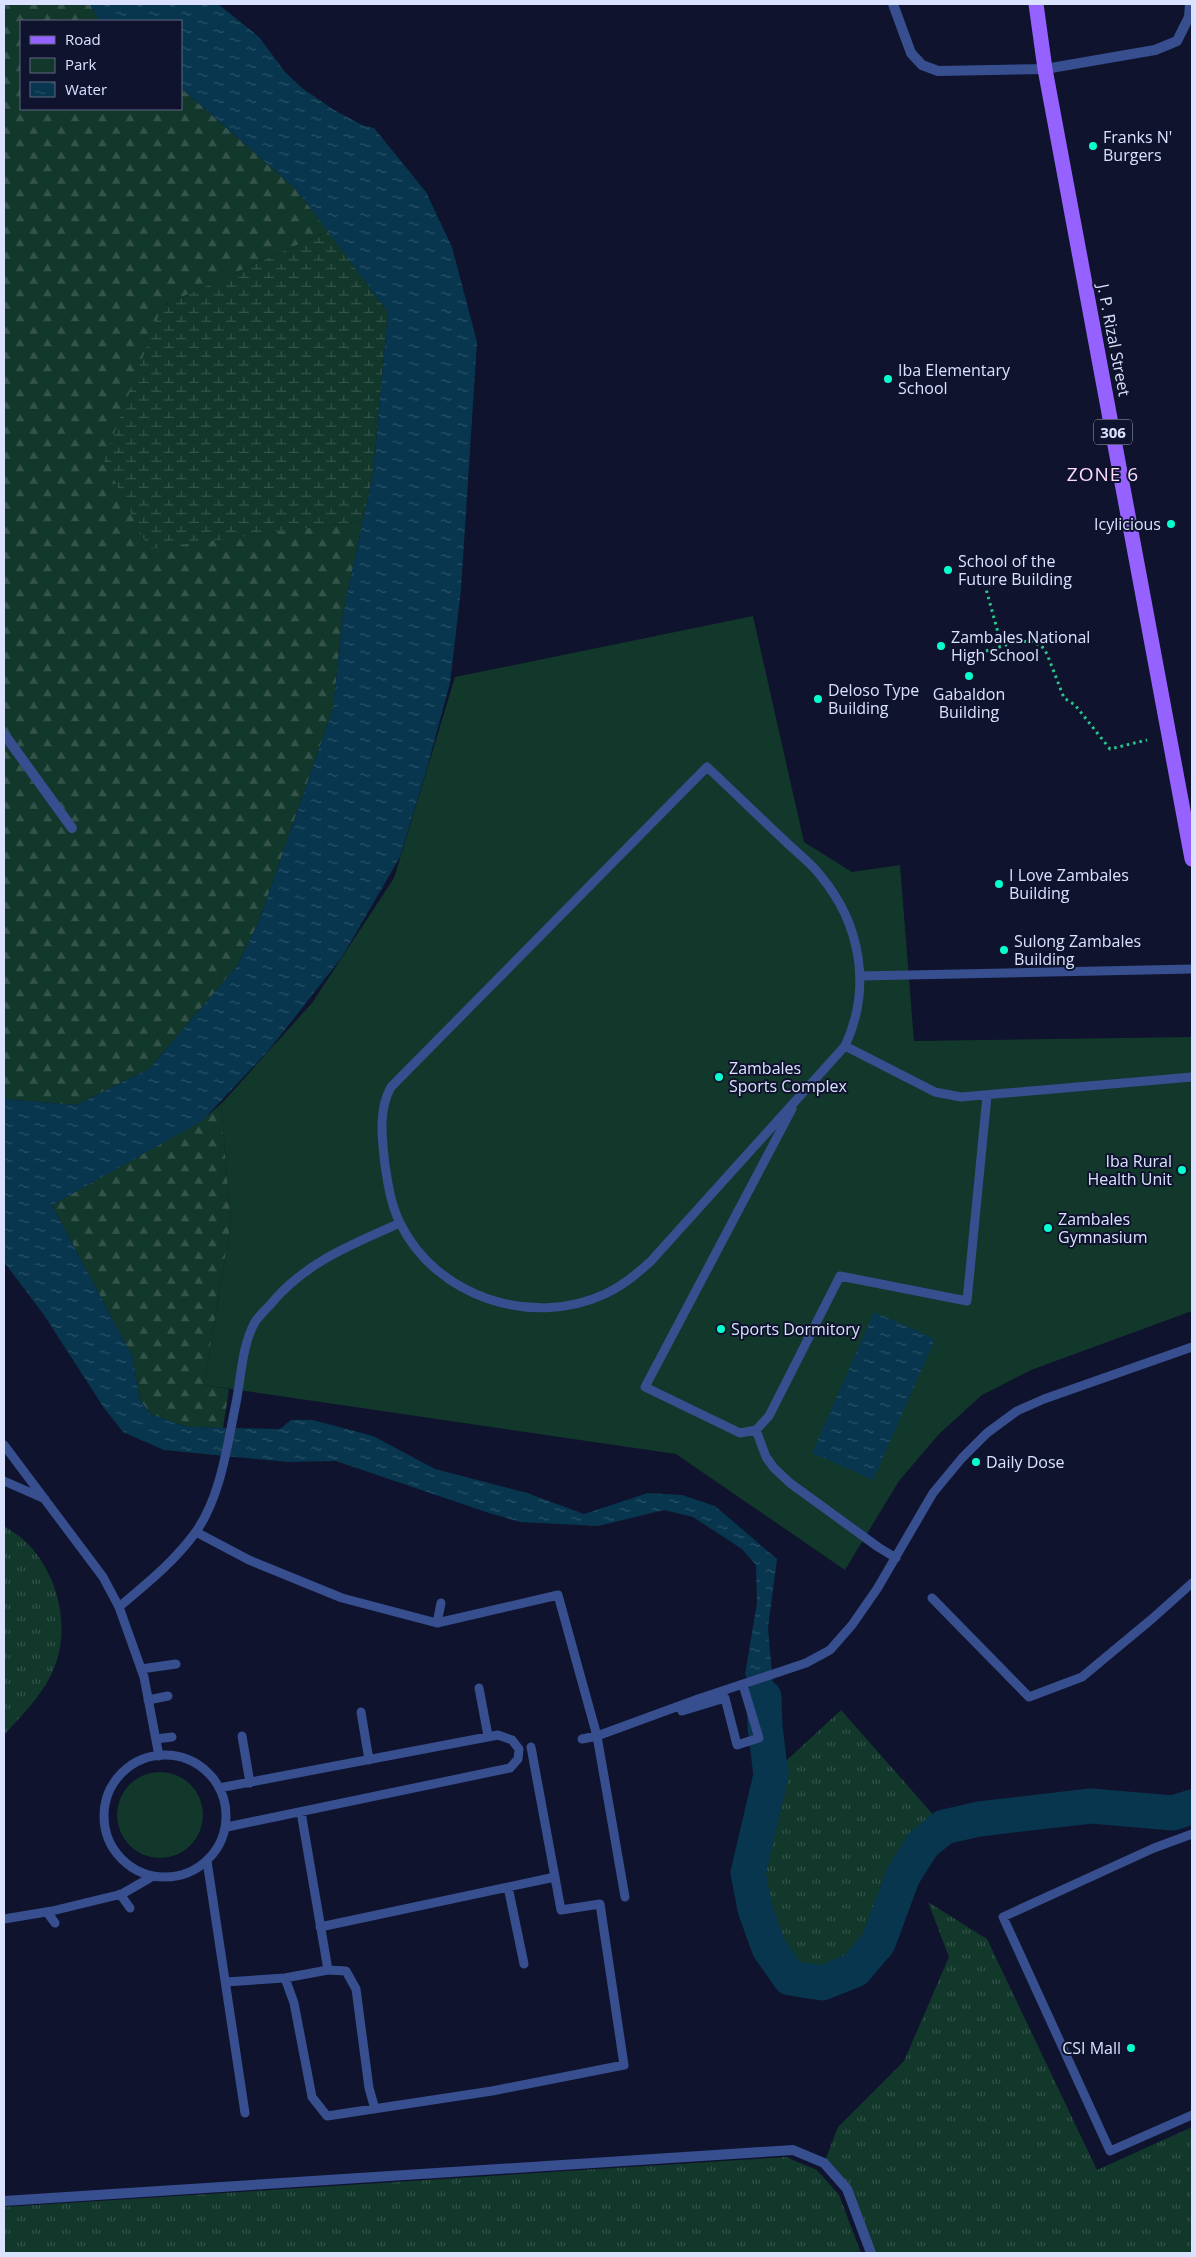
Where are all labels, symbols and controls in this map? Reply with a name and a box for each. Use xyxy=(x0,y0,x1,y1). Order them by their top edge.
legend xyxy=(20,20,182,110)
text: Road xyxy=(65,29,101,49)
text: Park xyxy=(65,54,96,74)
text: Water xyxy=(65,79,107,99)
place label: Franks N' Burgers xyxy=(1103,126,1172,166)
marker: Franks N' Burgers xyxy=(1087,140,1099,152)
street label: J. P. Rizal Street xyxy=(1092,280,1136,398)
place label: Iba Elementary School xyxy=(898,359,1011,399)
marker: Iba Elementary School xyxy=(882,373,894,385)
road number: 306 xyxy=(1094,420,1132,444)
district label: ZONE 6 xyxy=(1067,461,1139,487)
place label: Icylicious xyxy=(1094,513,1161,535)
marker: Icylicious xyxy=(1165,518,1177,530)
place label: School of the Future Building xyxy=(958,550,1072,590)
marker: School of the Future Building xyxy=(942,564,954,576)
place label: Zambales National High School xyxy=(951,626,1090,666)
marker: Zambales National High School xyxy=(935,640,947,652)
marker: Gabaldon Building xyxy=(963,670,975,682)
place label: Deloso Type Building xyxy=(828,679,919,719)
place label: Gabaldon Building xyxy=(933,683,1005,723)
marker: Deloso Type Building xyxy=(812,693,824,705)
place label: I Love Zambales Building xyxy=(1009,864,1129,904)
marker: I Love Zambales Building xyxy=(993,878,1005,890)
place label: Sulong Zambales Building xyxy=(1014,930,1141,970)
marker: Sulong Zambales Building xyxy=(998,944,1010,956)
place label: Zambales Sports Complex xyxy=(729,1057,848,1097)
marker: Zambales Sports Complex xyxy=(713,1071,725,1083)
place label: Iba Rural Health Unit xyxy=(1087,1150,1172,1190)
marker: Iba Rural Health Unit xyxy=(1176,1164,1188,1176)
place label: Zambales Gymnasium xyxy=(1058,1208,1147,1248)
marker: Zambales Gymnasium xyxy=(1042,1222,1054,1234)
place label: Sports Dormitory xyxy=(731,1318,861,1340)
marker: Sports Dormitory xyxy=(715,1323,727,1335)
place label: Daily Dose xyxy=(986,1451,1065,1473)
marker: Daily Dose xyxy=(970,1456,982,1468)
place label: CSI Mall xyxy=(1062,2037,1121,2059)
marker: CSI Mall xyxy=(1125,2042,1137,2054)

